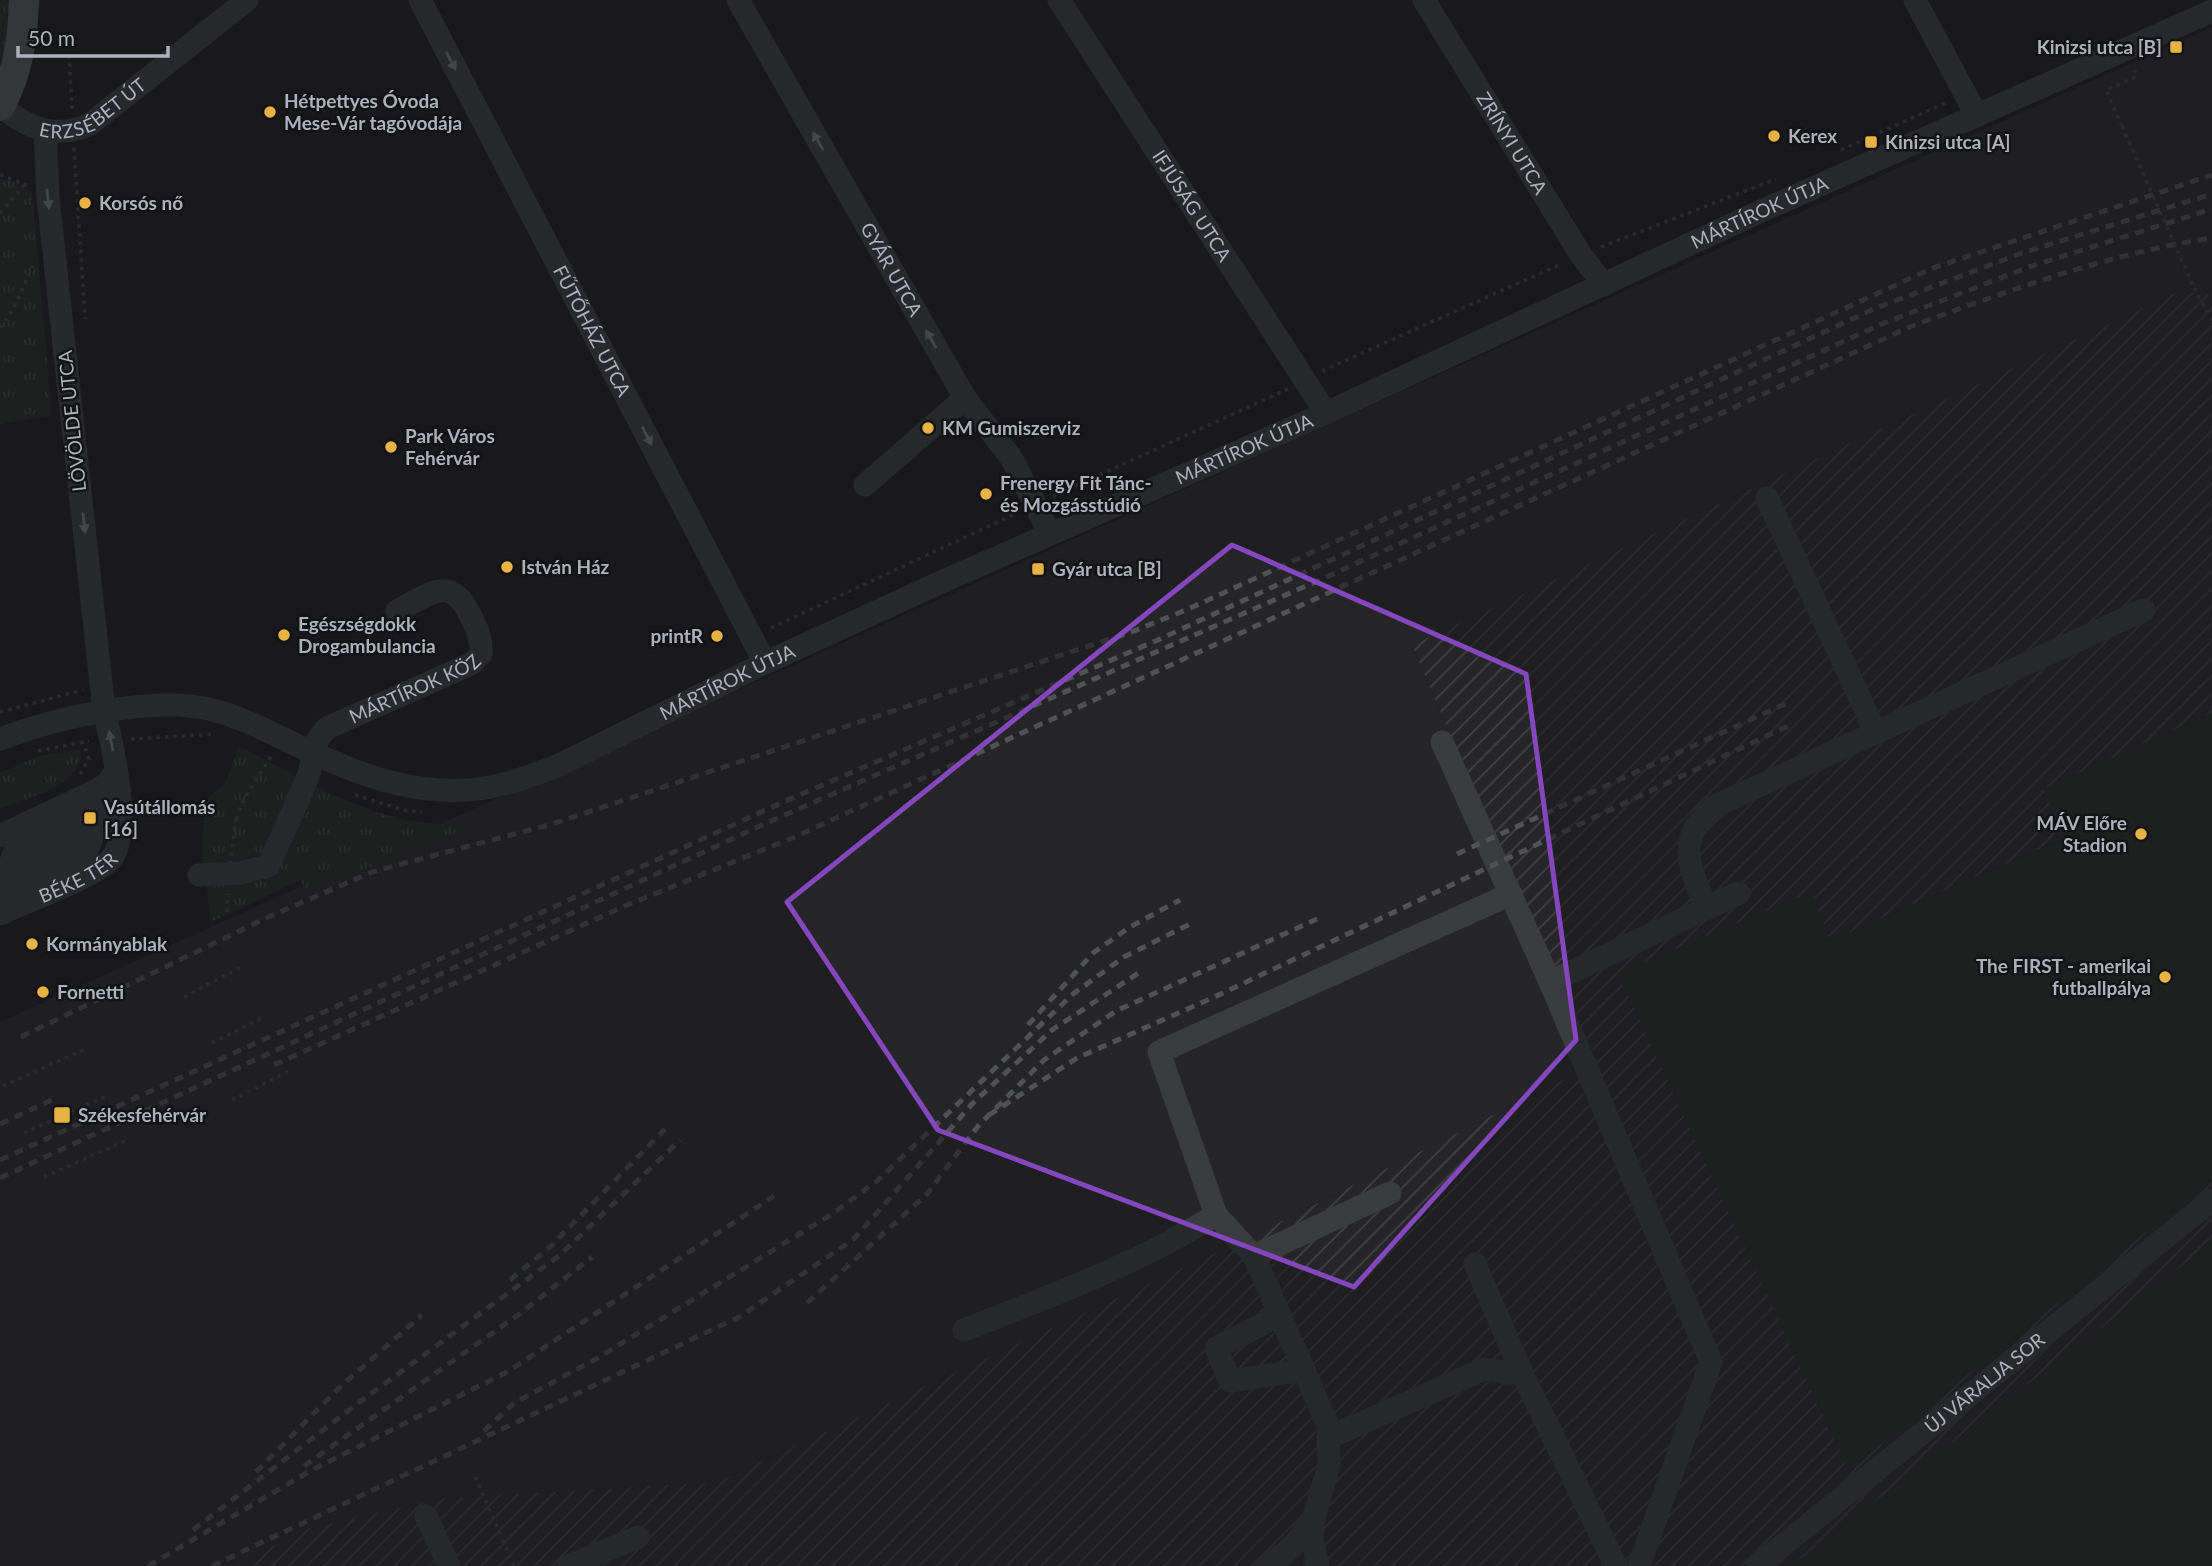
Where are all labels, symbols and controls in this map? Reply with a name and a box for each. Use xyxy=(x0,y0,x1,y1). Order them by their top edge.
scale bar xyxy=(18,14,168,58)
text: 50 m xyxy=(28,25,75,50)
place label: Kinizsi utca [B] xyxy=(2037,35,2162,58)
marker: Kinizsi utca [B] xyxy=(2168,39,2184,55)
one-way arrow xyxy=(445,51,457,71)
street label: ERZSÉBET ÚT xyxy=(37,73,150,143)
street label: ZRÍNYI UTCA xyxy=(1472,88,1553,198)
place label: Hétpettyes Óvoda Mese-Vár tagóvodája xyxy=(284,89,462,134)
marker: Hétpettyes Óvoda Mese-Vár tagóvodája xyxy=(262,104,278,120)
place label: Kerex xyxy=(1788,124,1837,147)
marker: Kerex xyxy=(1766,128,1782,144)
place label: Kinizsi utca [A] xyxy=(1885,130,2011,153)
one-way arrow xyxy=(812,132,824,151)
marker: Kinizsi utca [A] xyxy=(1863,134,1879,150)
street label: IFJÚSÁG UTCA xyxy=(1148,146,1237,266)
street label: MÁRTÍROK ÚTJA xyxy=(1687,171,1831,253)
one-way arrow xyxy=(43,189,54,211)
place label: Korsós nő xyxy=(99,191,183,214)
marker: Korsós nő xyxy=(77,195,93,211)
street label: GYÁR UTCA xyxy=(856,218,928,320)
street label: FŰTŐHÁZ UTCA xyxy=(549,261,636,400)
one-way arrow xyxy=(925,329,937,348)
street label: LÖVÖLDE UTCA xyxy=(53,349,90,493)
street label: MÁRTÍROK ÚTJA xyxy=(1172,408,1316,489)
place label: KM Gumiszerviz xyxy=(942,416,1081,439)
marker: KM Gumiszerviz xyxy=(920,420,936,436)
place label: Park Város Fehérvár xyxy=(405,424,495,469)
one-way arrow xyxy=(642,426,653,446)
marker: Park Város Fehérvár xyxy=(383,439,399,455)
place label: Frenergy Fit Tánc- és Mozgásstúdió xyxy=(1000,471,1151,516)
marker: Frenergy Fit Tánc- és Mozgásstúdió xyxy=(978,486,994,502)
one-way arrow xyxy=(78,512,89,534)
place label: István Ház xyxy=(521,555,610,578)
place label: Gyár utca [B] xyxy=(1052,557,1162,580)
marker: István Ház xyxy=(499,559,515,575)
marker: Gyár utca [B] xyxy=(1030,561,1046,577)
place label: Egészségdokk Drogambulancia xyxy=(298,612,436,657)
place label: printR xyxy=(650,624,704,647)
marker: Egészségdokk Drogambulancia xyxy=(276,627,292,643)
marker: printR xyxy=(709,628,725,644)
street label: MÁRTÍROK ÚTJA xyxy=(656,639,798,724)
street label: MÁRTÍROK KÖZ xyxy=(345,649,485,728)
one-way arrow xyxy=(105,730,116,752)
place label: Vasútállomás [16] xyxy=(103,795,215,840)
marker: Vasútállomás [16] xyxy=(82,810,98,826)
place label: MÁV Előre Stadion xyxy=(2036,811,2127,856)
marker: MÁV Előre Stadion xyxy=(2133,826,2149,842)
street label: BÉKE TÉR xyxy=(35,848,122,907)
place label: Kormányablak xyxy=(46,932,168,955)
marker: Kormányablak xyxy=(24,936,40,952)
place label: The FIRST - amerikai futballpálya xyxy=(1976,954,2151,999)
marker: The FIRST - amerikai futballpálya xyxy=(2157,969,2173,985)
place label: Fornetti xyxy=(57,980,124,1003)
marker: Fornetti xyxy=(35,984,51,1000)
place label: Székesfehérvár xyxy=(78,1103,207,1126)
marker: Székesfehérvár xyxy=(52,1105,72,1125)
street label: ÚJ VÁRALJA SOR xyxy=(1920,1327,2049,1438)

